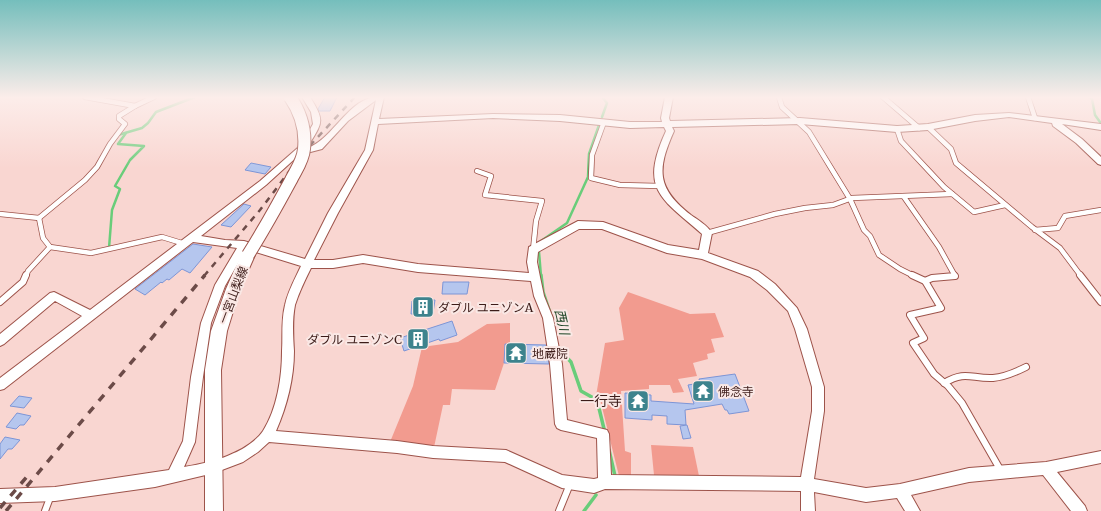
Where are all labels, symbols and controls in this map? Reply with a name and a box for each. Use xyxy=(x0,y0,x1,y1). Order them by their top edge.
street label: 一宮山梨線 xyxy=(215,264,251,326)
building icon: ダブル ユニゾンA xyxy=(410,294,436,320)
place label: ダブル ユニゾンA xyxy=(438,300,534,315)
water label: 西川 xyxy=(551,307,574,339)
building icon: ダブル ユニゾンC xyxy=(405,326,431,352)
place label: ダブル ユニゾンC xyxy=(307,332,402,347)
temple icon: 地蔵院 xyxy=(503,340,529,366)
place label: 地蔵院 xyxy=(532,346,568,361)
temple icon: 佛念寺 xyxy=(690,378,716,404)
place label: 佛念寺 xyxy=(718,384,754,399)
temple icon: 一行寺 xyxy=(625,388,651,414)
place label: 一行寺 xyxy=(580,392,622,410)

